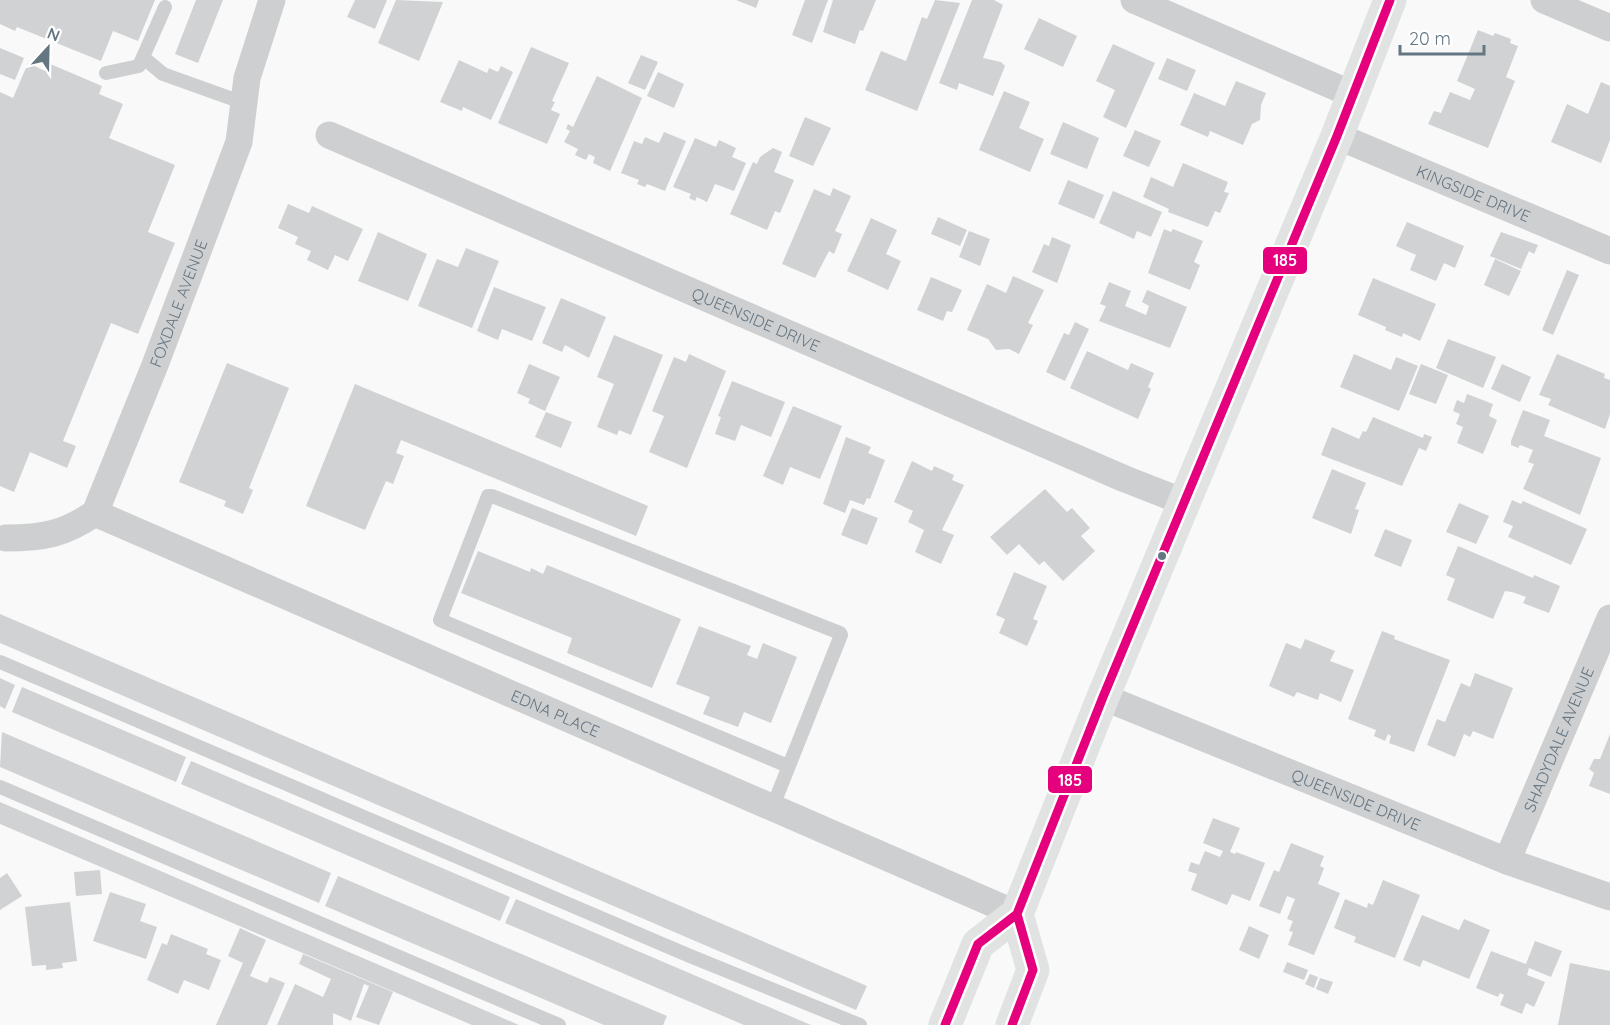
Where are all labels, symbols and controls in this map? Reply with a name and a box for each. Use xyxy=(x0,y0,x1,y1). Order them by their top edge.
north arrow xyxy=(18,18,78,78)
scale bar xyxy=(1400,18,1484,56)
text: N xyxy=(44,23,63,46)
text: 20 m xyxy=(1409,27,1451,50)
street label: KINGSIDE DRIVE xyxy=(1413,161,1533,226)
street label: FOXDALE AVENUE xyxy=(145,237,211,370)
line badge: 185 xyxy=(1262,246,1308,275)
text: 185 xyxy=(1273,250,1297,270)
street label: QUEENSIDE DRIVE xyxy=(689,283,823,356)
unlabelled marker xyxy=(1156,550,1168,562)
street label: SHADYDALE AVENUE xyxy=(1519,664,1598,815)
street label: EDNA PLACE xyxy=(508,685,603,741)
line badge: 185 xyxy=(1047,765,1093,794)
street label: QUEENSIDE DRIVE xyxy=(1288,765,1423,835)
text: 185 xyxy=(1058,770,1082,790)

